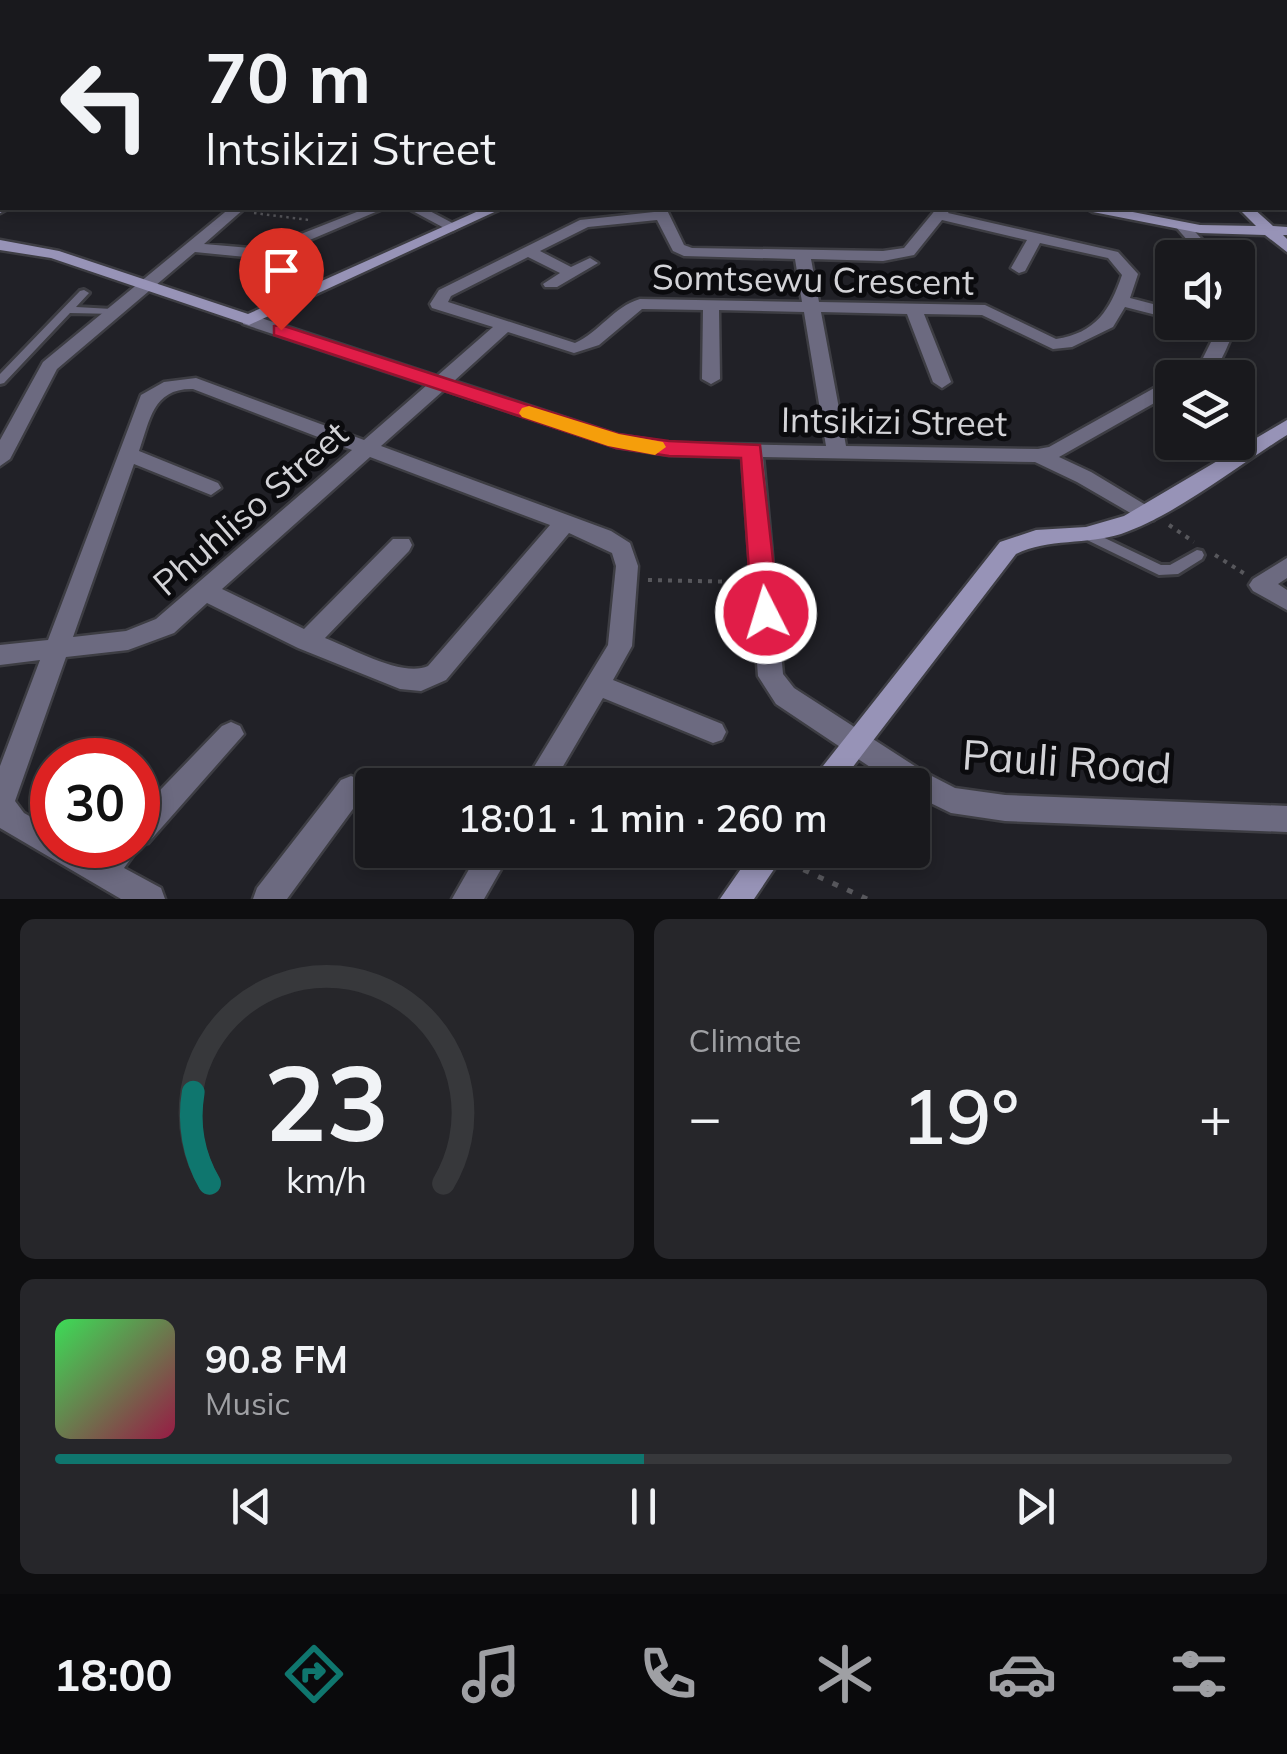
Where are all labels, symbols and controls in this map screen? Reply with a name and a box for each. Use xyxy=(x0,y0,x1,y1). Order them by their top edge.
text: 70 m xyxy=(205,33,371,121)
icon: left xyxy=(40,40,170,170)
text: Intsikizi Street xyxy=(205,120,496,176)
pin xyxy=(239,228,324,331)
map controls xyxy=(1155,240,1255,460)
button: sound xyxy=(1155,240,1255,340)
icon: arrive xyxy=(254,243,309,298)
street label: Somtsewu Crescent xyxy=(651,254,975,304)
button: layers xyxy=(1155,360,1255,460)
street label: Intsikizi Street xyxy=(780,397,1008,445)
street label: Phuhliso Street xyxy=(144,411,356,605)
position arrow xyxy=(714,561,818,665)
street label: Pauli Road xyxy=(961,727,1173,795)
speed limit sign: 30 xyxy=(30,738,160,868)
text: 18:01 · 1 min · 260 m xyxy=(457,794,828,842)
text: Climate xyxy=(689,1020,801,1060)
text: 23 xyxy=(264,1036,389,1167)
text: 19° xyxy=(901,1069,1019,1163)
text: − xyxy=(689,1082,722,1151)
text: + xyxy=(1199,1082,1232,1151)
text: km/h xyxy=(286,1157,367,1202)
text: 90.8 FM xyxy=(205,1335,348,1383)
text: Music xyxy=(205,1383,290,1423)
icon: previous xyxy=(224,1479,279,1534)
icon: pause xyxy=(616,1479,671,1534)
icon: next xyxy=(1008,1479,1063,1534)
icon: directions xyxy=(279,1639,349,1709)
icon: music xyxy=(456,1639,526,1709)
icon: phone xyxy=(633,1639,703,1709)
icon: climate xyxy=(810,1639,880,1709)
icon: car xyxy=(987,1639,1057,1709)
icon: filters xyxy=(1164,1639,1234,1709)
text: 18:00 xyxy=(53,1646,173,1702)

